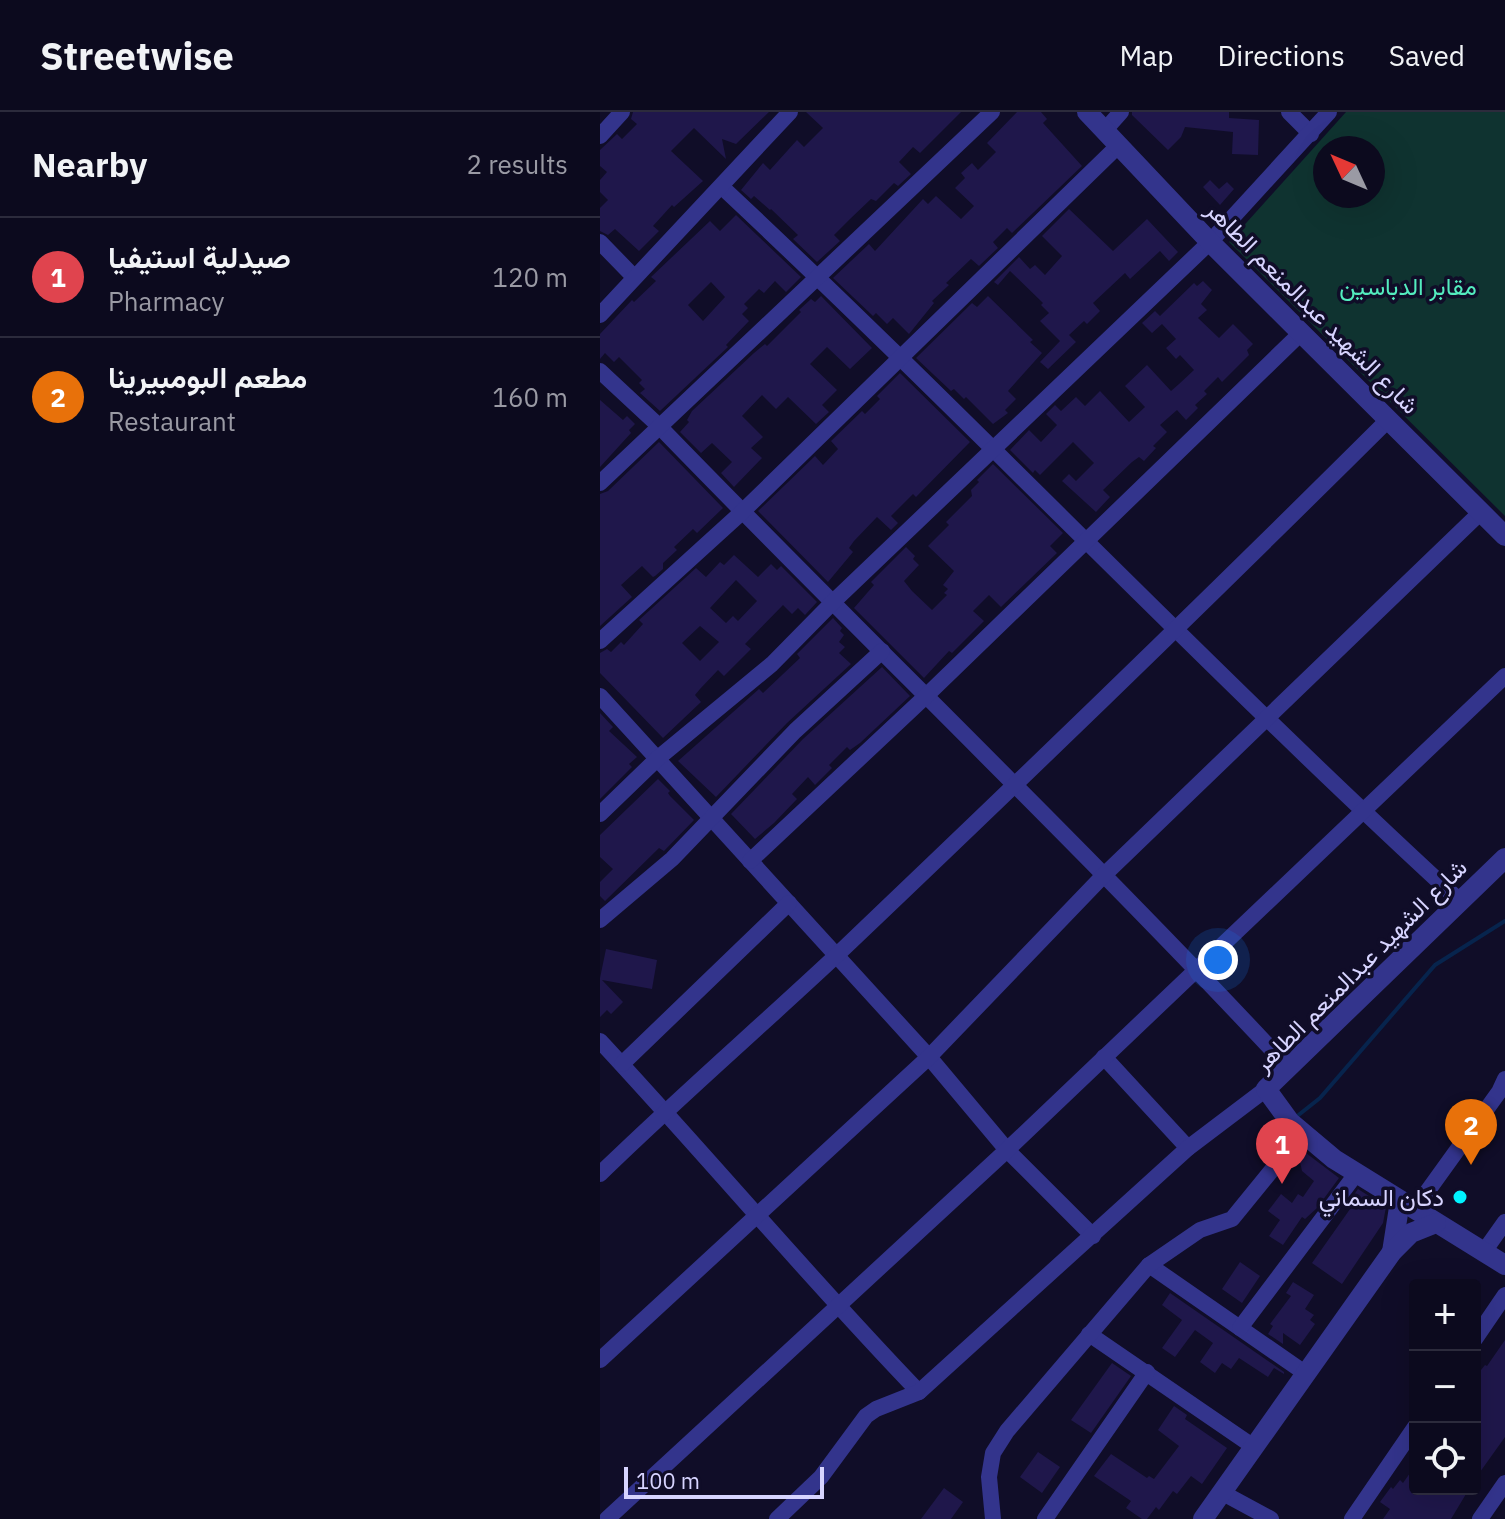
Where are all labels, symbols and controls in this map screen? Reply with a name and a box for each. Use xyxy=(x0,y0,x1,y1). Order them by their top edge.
text: Streetwise xyxy=(40,31,234,80)
text: Map xyxy=(1119,37,1173,74)
text: Directions xyxy=(1217,37,1345,74)
text: Saved xyxy=(1389,37,1465,74)
north arrow xyxy=(1313,136,1385,208)
text: Nearby xyxy=(32,142,147,186)
text: 2 results xyxy=(466,147,568,181)
street label: شارع الشهيد عبدالمنعم الطاهر xyxy=(1198,193,1427,421)
text: صيدلية استيفيا xyxy=(108,237,291,276)
text: 1 xyxy=(50,260,66,294)
text: 120 m xyxy=(492,260,568,294)
park label: مقابر الدباسين xyxy=(1339,270,1477,302)
text: Pharmacy xyxy=(108,284,225,318)
text: مطعم البومبيرينا xyxy=(108,357,307,396)
text: 2 xyxy=(50,380,66,414)
text: 160 m xyxy=(492,380,568,414)
text: Restaurant xyxy=(108,404,236,438)
street label: شارع الشهيد عبدالمنعم الطاهر xyxy=(1246,851,1474,1080)
your location xyxy=(1198,940,1238,980)
pin: 2 xyxy=(1445,1099,1497,1165)
pin: 1 xyxy=(1256,1118,1308,1184)
place label: دكان السماني xyxy=(1319,1181,1444,1217)
marker: دكان السماني xyxy=(1451,1188,1469,1206)
map controls xyxy=(1409,1279,1481,1495)
button: + xyxy=(1409,1279,1481,1351)
button: − xyxy=(1409,1351,1481,1423)
button: locate xyxy=(1409,1423,1481,1495)
scale bar xyxy=(624,1463,824,1499)
text: 100 m xyxy=(636,1466,700,1495)

